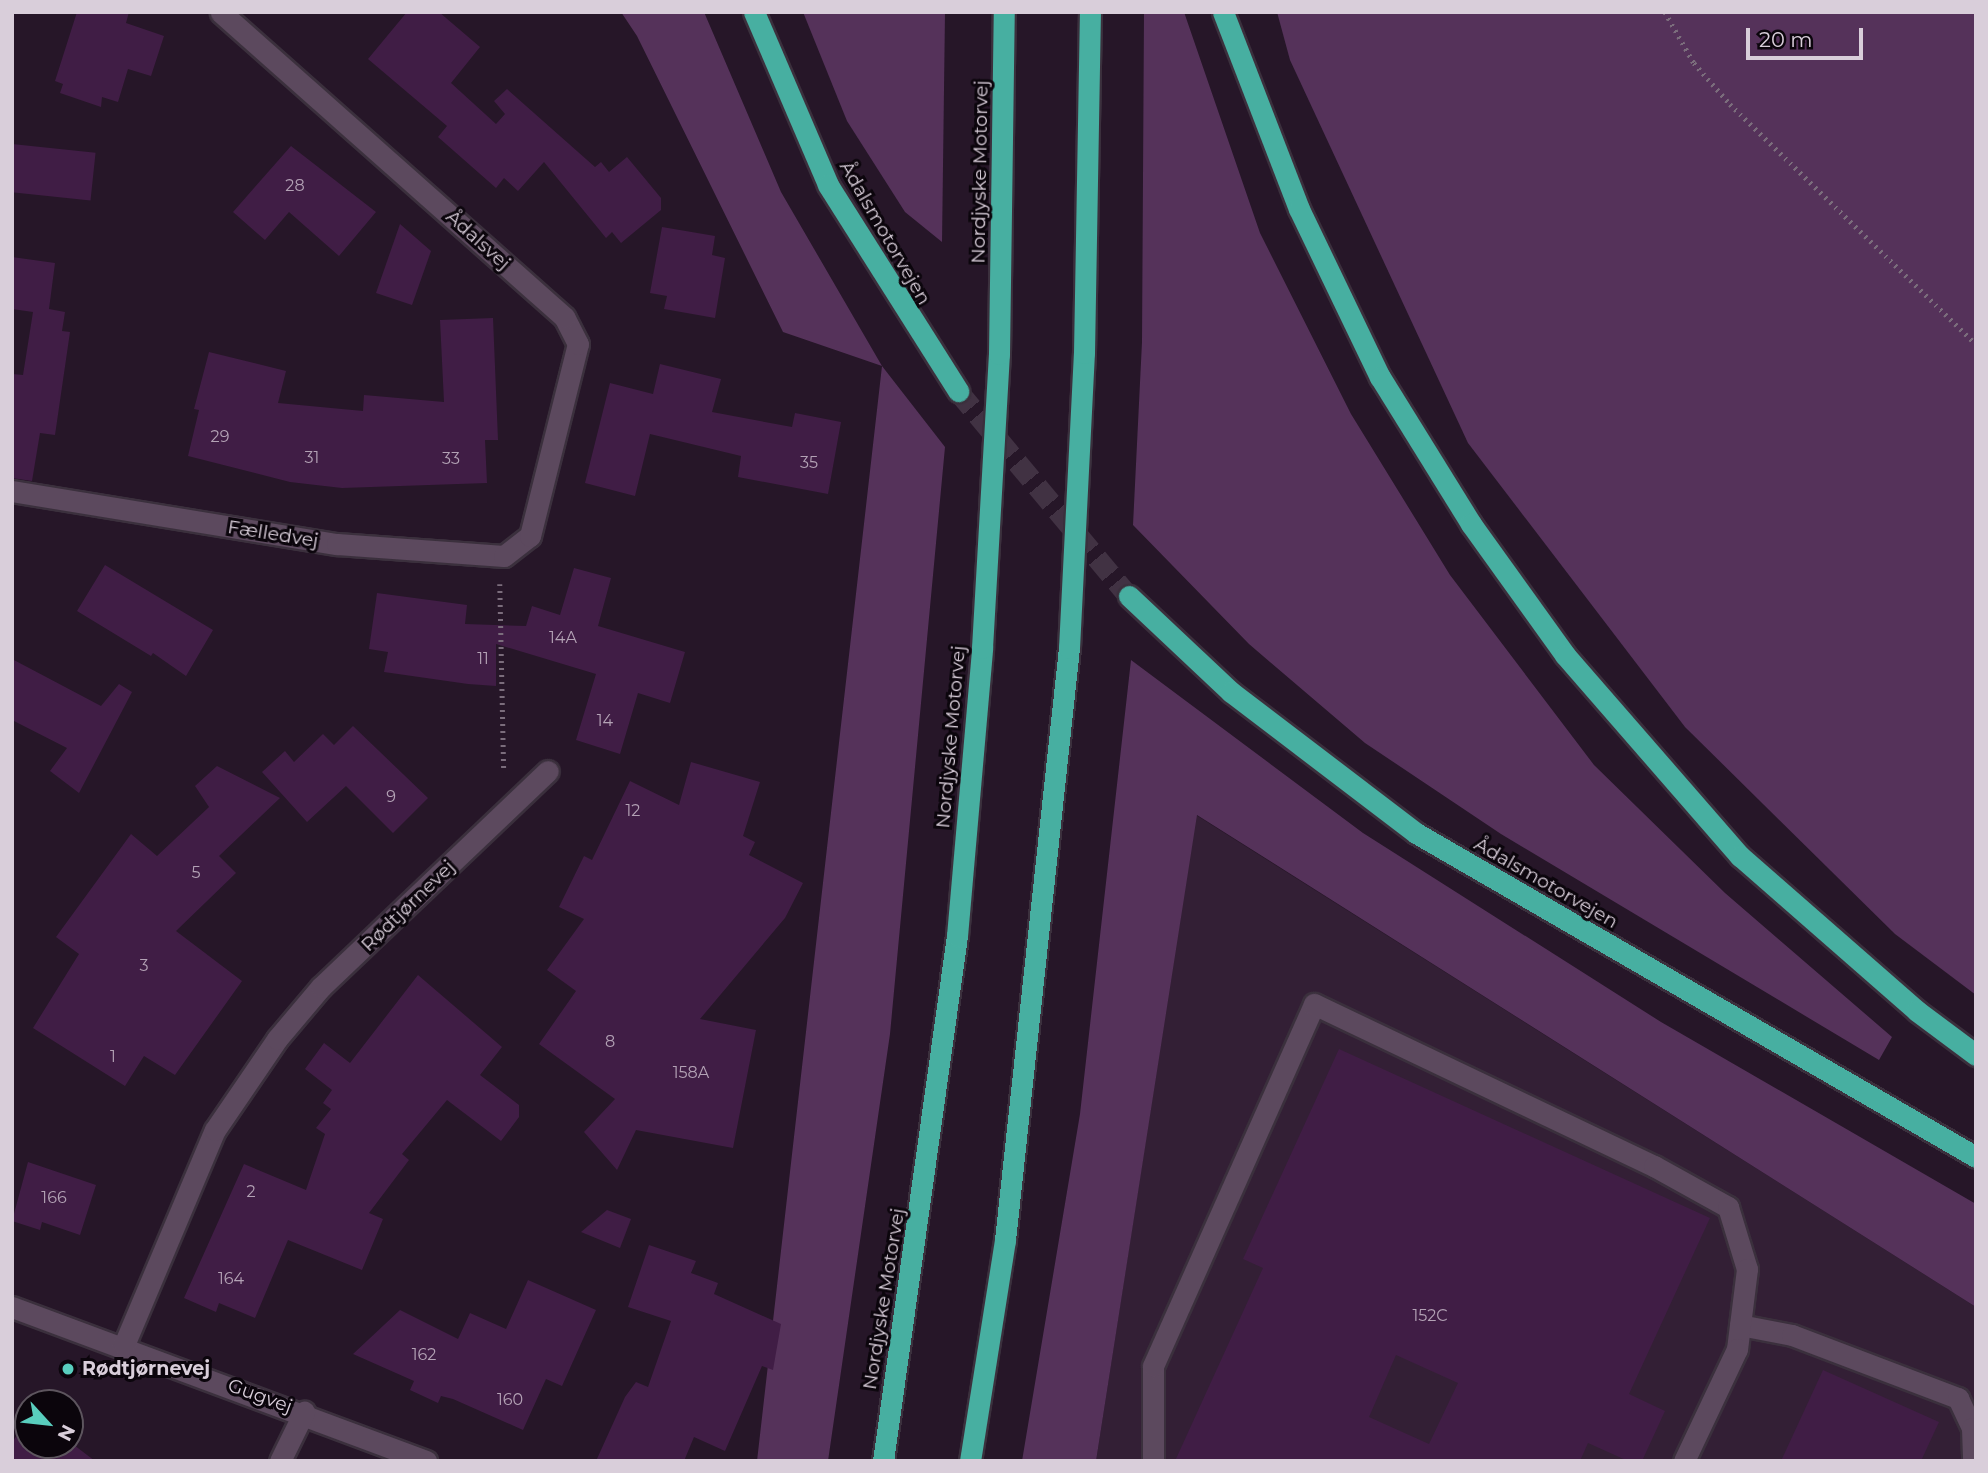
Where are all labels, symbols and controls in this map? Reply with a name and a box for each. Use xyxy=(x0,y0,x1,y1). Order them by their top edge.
scale bar xyxy=(1750,14,1867,58)
text: 20 m xyxy=(1759,27,1813,52)
street label: Nordjyske Motorvej xyxy=(967,80,993,264)
street label: Ådalsmotorvejen xyxy=(835,157,935,309)
house number: 28 xyxy=(285,176,305,196)
street label: Ådalsvej xyxy=(441,205,515,275)
house number: 29 xyxy=(211,427,229,447)
house number: 31 xyxy=(305,448,319,468)
house number: 33 xyxy=(442,449,460,469)
house number: 35 xyxy=(800,453,818,473)
street label: Fælledvej xyxy=(226,516,320,552)
house number: 14A xyxy=(549,628,577,648)
street label: Nordjyske Motorvej xyxy=(932,645,970,829)
house number: 11 xyxy=(477,649,489,669)
house number: 14 xyxy=(597,711,613,731)
house number: 9 xyxy=(386,787,396,807)
house number: 12 xyxy=(626,801,640,821)
street label: Ådalsmotorvejen xyxy=(1470,833,1622,933)
street label: Rødtjørnevej xyxy=(356,856,460,956)
house number: 5 xyxy=(191,863,201,883)
house number: 3 xyxy=(139,956,149,976)
house number: 8 xyxy=(605,1032,615,1052)
house number: 1 xyxy=(110,1047,116,1067)
house number: 158A xyxy=(673,1063,709,1083)
house number: 2 xyxy=(246,1182,256,1202)
house number: 166 xyxy=(41,1188,67,1208)
street label: Nordjyske Motorvej xyxy=(858,1207,910,1391)
house number: 164 xyxy=(218,1269,244,1289)
house number: 152C xyxy=(1412,1306,1448,1326)
house number: 162 xyxy=(412,1345,436,1365)
place label: Rødtjørnevej xyxy=(82,1358,210,1380)
marker: Rødtjørnevej xyxy=(60,1361,76,1377)
street label: Gugvej xyxy=(225,1374,295,1418)
north arrow xyxy=(14,1389,84,1459)
house number: 160 xyxy=(497,1390,523,1410)
text: N xyxy=(53,1421,80,1445)

